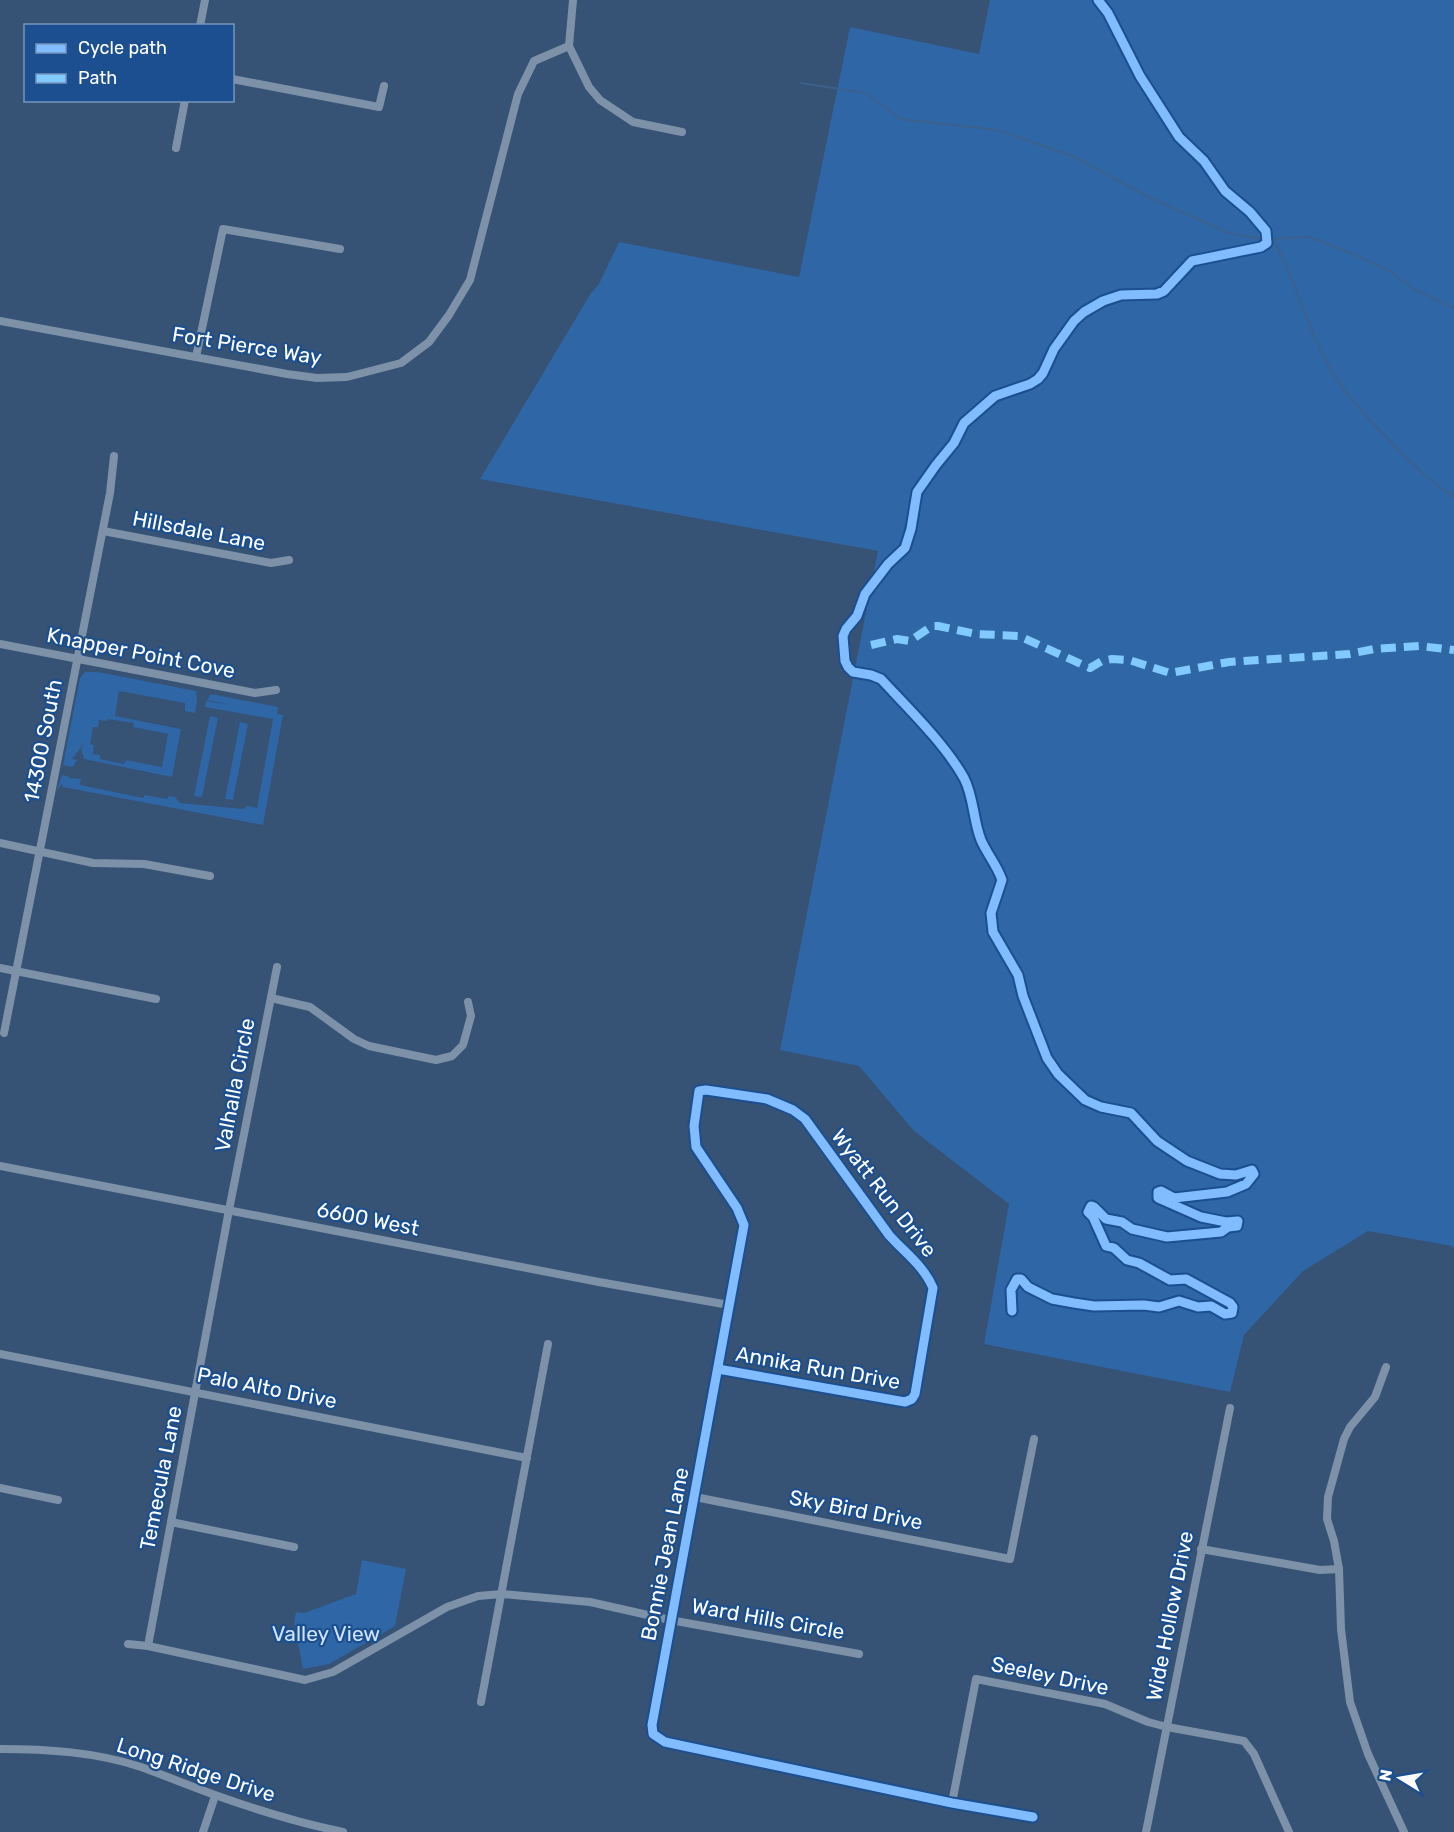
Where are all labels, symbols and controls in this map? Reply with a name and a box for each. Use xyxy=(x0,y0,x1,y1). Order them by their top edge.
legend xyxy=(24,24,234,102)
text: Cycle path xyxy=(78,37,167,59)
text: Path xyxy=(78,67,117,89)
street label: Fort Pierce Way xyxy=(171,321,324,370)
street label: Hillsdale Lane xyxy=(130,505,268,556)
street label: Knapper Point Cove xyxy=(45,622,237,683)
street label: 14300 South xyxy=(18,677,67,805)
street label: Valhalla Circle xyxy=(209,1016,260,1154)
street label: Wyatt Run Drive xyxy=(827,1124,942,1262)
street label: 6600 West xyxy=(315,1196,421,1241)
street label: Annika Run Drive xyxy=(734,1341,902,1394)
street label: Palo Alto Drive xyxy=(195,1362,339,1413)
street label: Temecula Lane xyxy=(134,1404,187,1552)
street label: Bonnie Jean Lane xyxy=(635,1465,694,1643)
street label: Sky Bird Drive xyxy=(787,1484,925,1535)
street label: Wide Hollow Drive xyxy=(1141,1529,1198,1703)
street label: Ward Hills Circle xyxy=(690,1593,846,1644)
park label: Valley View xyxy=(272,1621,380,1646)
street label: Seeley Drive xyxy=(989,1651,1111,1700)
street label: Long Ridge Drive xyxy=(114,1732,279,1807)
north arrow xyxy=(1370,1748,1430,1808)
text: N xyxy=(1375,1768,1396,1783)

